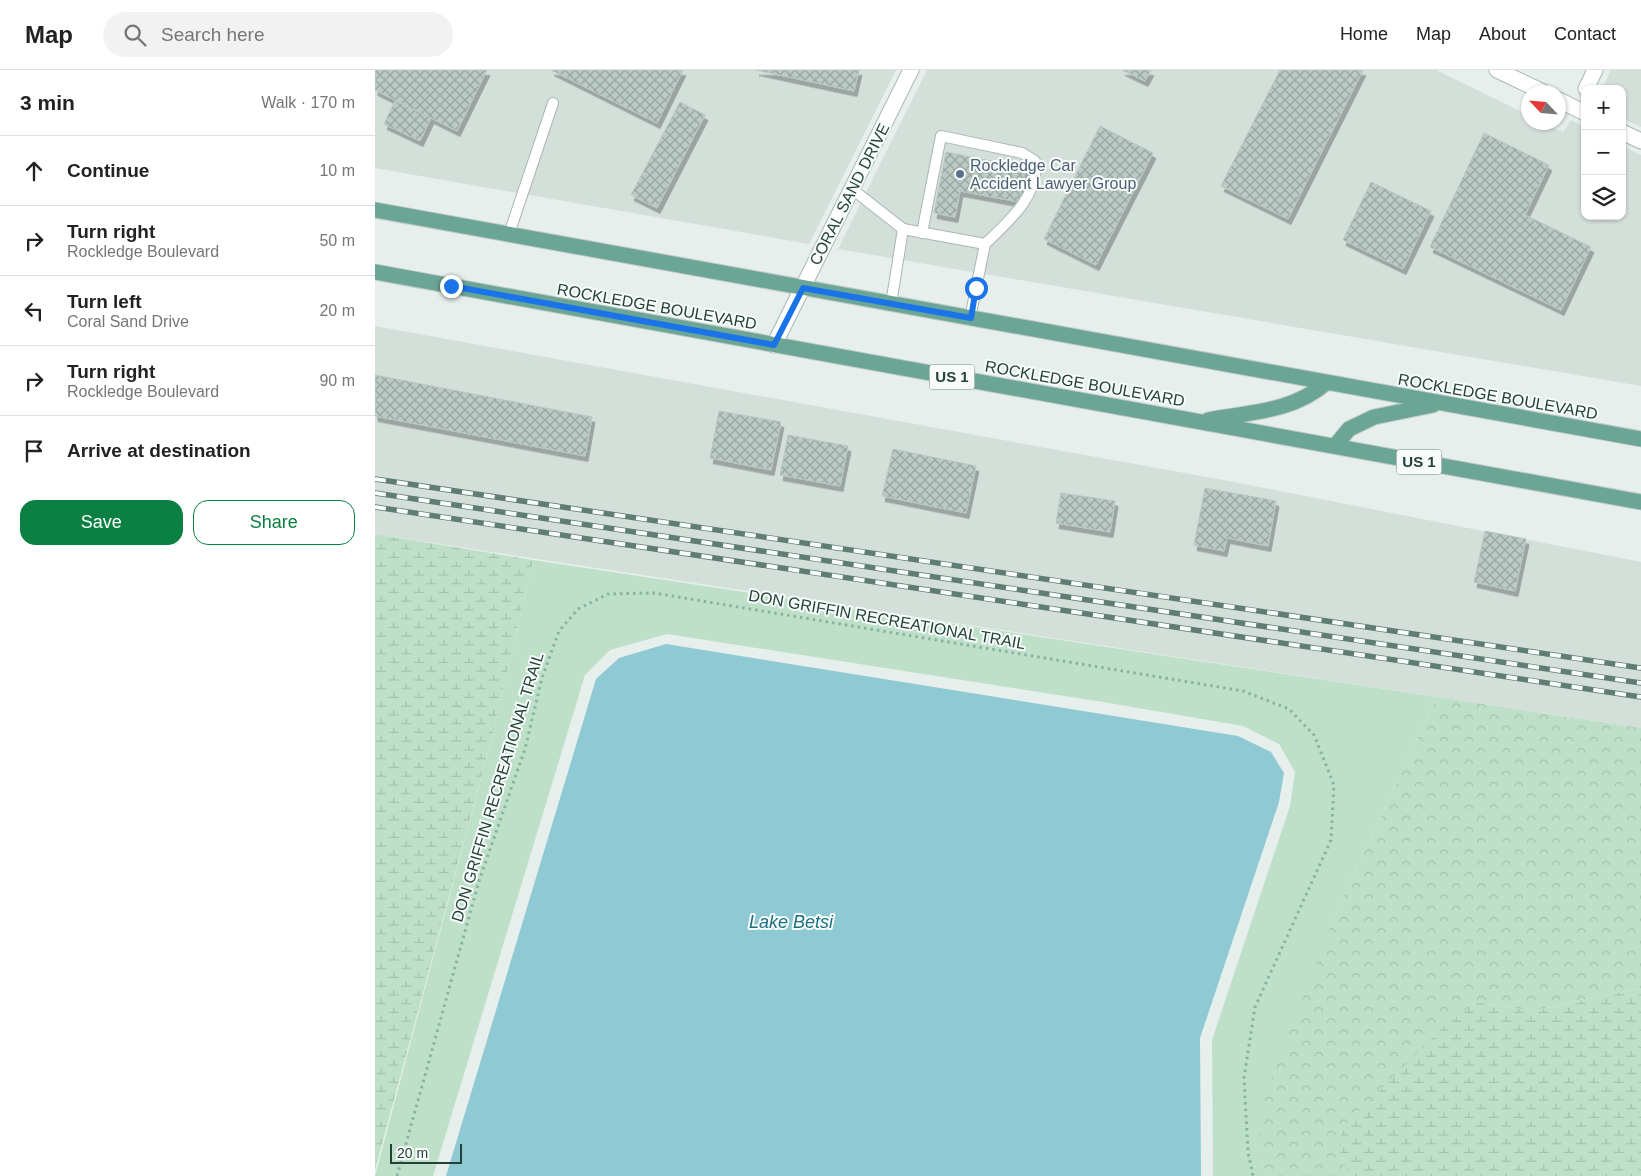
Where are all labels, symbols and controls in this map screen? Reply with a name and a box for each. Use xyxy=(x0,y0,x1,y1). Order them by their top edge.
search box xyxy=(103,12,453,57)
text: Map xyxy=(25,21,73,48)
icon: search xyxy=(121,21,149,49)
text: Search here xyxy=(161,24,265,45)
text: Home xyxy=(1340,24,1388,44)
text: Map xyxy=(1416,24,1451,44)
text: About xyxy=(1479,24,1526,44)
text: Contact xyxy=(1554,24,1616,44)
north arrow xyxy=(1521,85,1566,130)
map controls xyxy=(1581,85,1626,220)
button: + xyxy=(1581,85,1626,130)
text: 3 min xyxy=(20,91,75,114)
text: Walk · 170 m xyxy=(261,94,355,111)
street label: CORAL SAND DRIVE xyxy=(806,121,893,268)
button: − xyxy=(1581,130,1626,175)
icon: ahead xyxy=(20,157,48,185)
place label: Rockledge Car Accident Lawyer Group xyxy=(970,157,1136,192)
text: Continue xyxy=(67,160,149,181)
text: 10 m xyxy=(319,162,355,179)
marker: Rockledge Car Accident Lawyer Group xyxy=(954,168,966,180)
button: layers xyxy=(1581,175,1626,220)
text: Turn right xyxy=(67,221,155,242)
icon: right xyxy=(20,227,48,255)
text: 50 m xyxy=(319,232,355,249)
text: Rockledge Boulevard xyxy=(67,243,219,260)
route end xyxy=(440,275,463,298)
route start xyxy=(965,277,988,300)
street label: ROCKLEDGE BOULEVARD xyxy=(556,281,758,332)
text: Turn left xyxy=(67,291,142,312)
icon: left xyxy=(20,297,48,325)
text: 20 m xyxy=(319,302,355,319)
text: Coral Sand Drive xyxy=(67,313,189,330)
street label: ROCKLEDGE BOULEVARD xyxy=(984,358,1186,409)
text: Turn right xyxy=(67,361,155,382)
road number: US 1 xyxy=(929,364,975,390)
icon: right xyxy=(20,367,48,395)
street label: ROCKLEDGE BOULEVARD xyxy=(1397,371,1599,422)
text: 90 m xyxy=(319,372,355,389)
text: Rockledge Boulevard xyxy=(67,383,219,400)
icon: arrive xyxy=(20,437,48,465)
text: Arrive at destination xyxy=(67,440,251,461)
road number: US 1 xyxy=(1397,450,1441,474)
button: Save xyxy=(20,500,183,545)
button: Share xyxy=(193,500,355,545)
street label: DON GRIFFIN RECREATIONAL TRAIL xyxy=(747,587,1027,652)
street label: DON GRIFFIN RECREATIONAL TRAIL xyxy=(448,650,547,924)
water label: Lake Betsi xyxy=(749,912,834,932)
scale bar xyxy=(390,1141,463,1164)
text: 20 m xyxy=(397,1145,428,1161)

